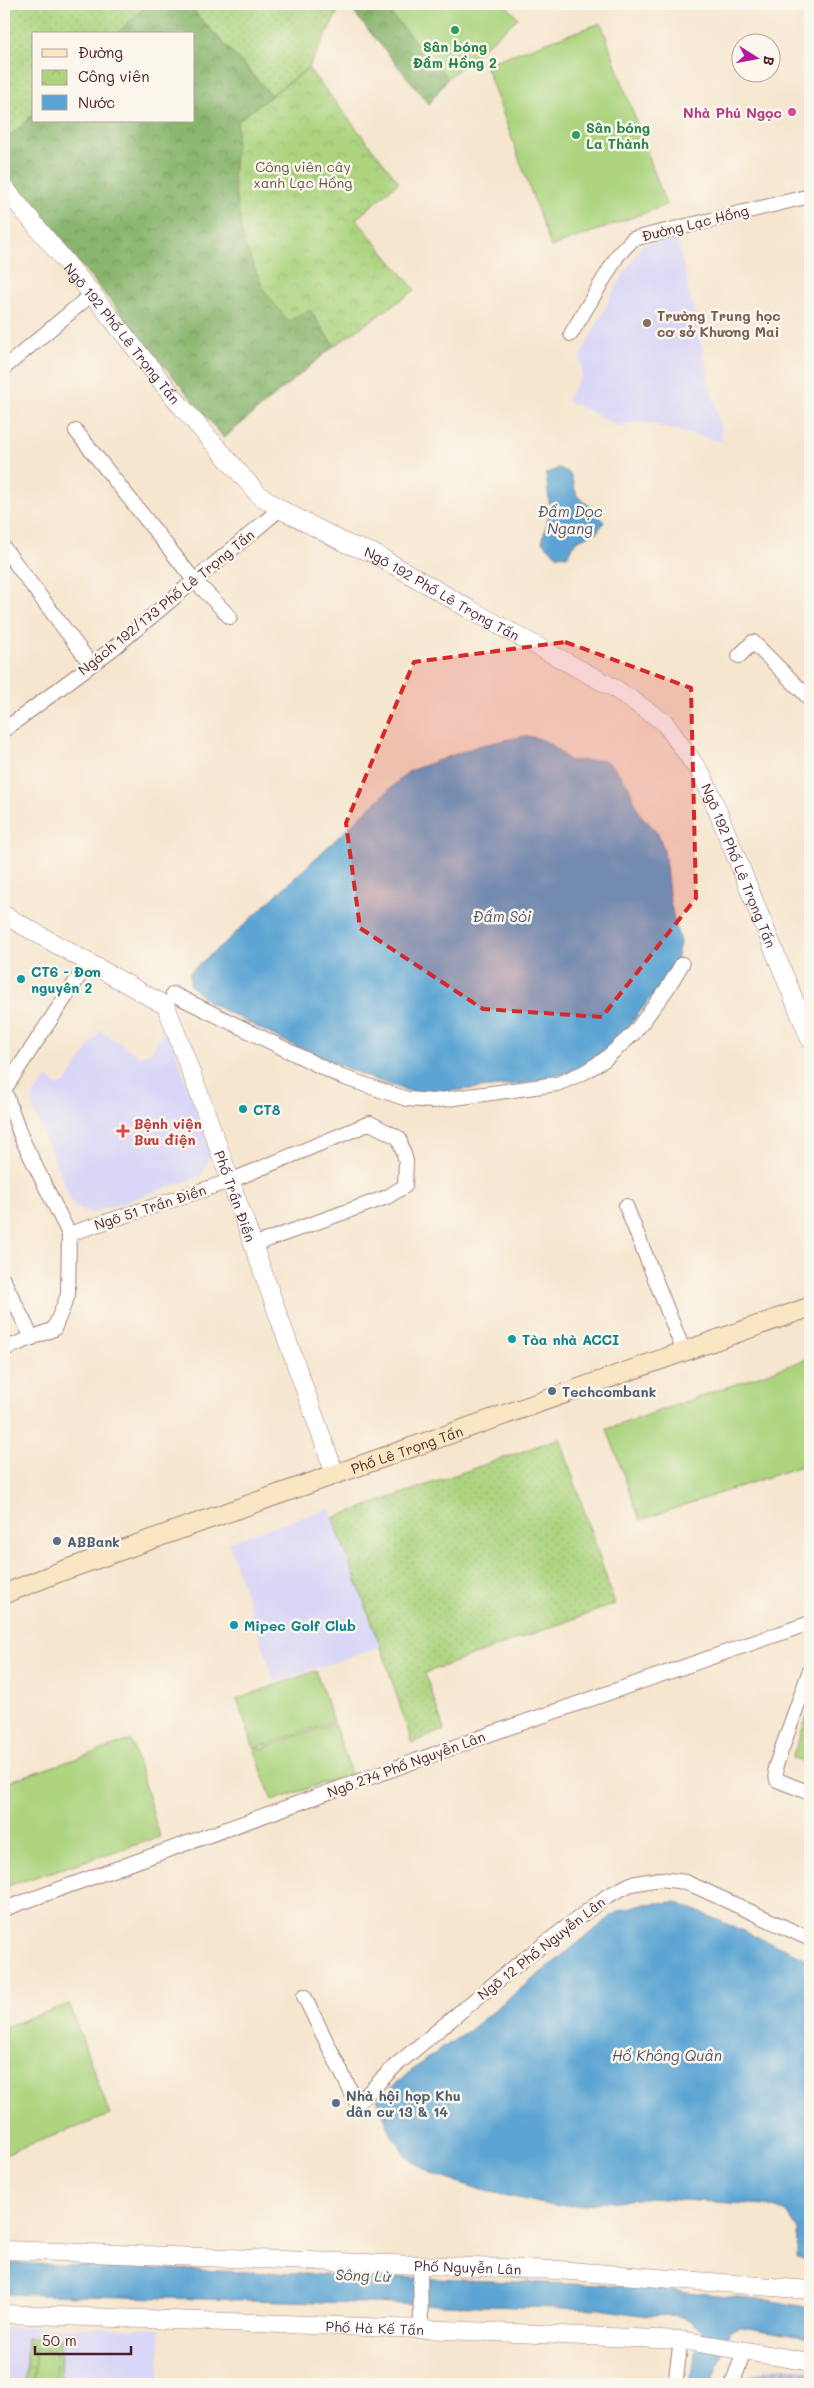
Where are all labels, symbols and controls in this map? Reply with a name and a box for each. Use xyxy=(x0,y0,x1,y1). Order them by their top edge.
marker: Sân bóng Đầm Hồng 2 xyxy=(449,24,461,36)
legend xyxy=(32,32,195,122)
north arrow xyxy=(732,32,782,82)
place label: Sân bóng Đầm Hồng 2 xyxy=(413,37,497,72)
text: Đường xyxy=(78,42,123,62)
text: B xyxy=(759,54,779,67)
text: Công viên xyxy=(78,66,150,86)
text: Nước xyxy=(78,92,115,112)
place label: Nhà Phú Ngọc xyxy=(683,103,782,122)
marker: Nhà Phú Ngọc xyxy=(786,106,798,118)
place label: Sân bóng La Thành xyxy=(586,118,650,153)
marker: Sân bóng La Thành xyxy=(570,129,582,141)
park label: Công viên cây xanh Lạc Hồng xyxy=(254,157,352,192)
street label: Đường Lạc Hồng xyxy=(640,201,750,245)
street label: Ngõ 192 Phố Lê Trọng Tấn xyxy=(60,258,185,407)
place label: Trường Trung học cơ sở Khương Mai xyxy=(657,306,781,341)
marker: Trường Trung học cơ sở Khương Mai xyxy=(641,317,653,329)
water label: Đầm Dọc Ngang xyxy=(537,501,603,538)
street label: Ngách 192/173 Phố Lê Trọng Tấn xyxy=(74,525,258,679)
street label: Ngõ 192 Phố Lê Trọng Tấn xyxy=(362,541,523,644)
street label: Ngõ 192 Phố Lê Trọng Tấn xyxy=(698,780,781,950)
water label: Đầm Sòi xyxy=(473,906,532,926)
place label: CT6 - Đơn nguyên 2 xyxy=(31,962,101,997)
marker: CT6 - Đơn nguyên 2 xyxy=(15,973,27,985)
place label: CT8 xyxy=(253,1100,281,1119)
marker: CT8 xyxy=(237,1103,249,1115)
place label: Bệnh viện Bưu điện xyxy=(134,1114,202,1149)
marker: Bệnh viện Bưu điện xyxy=(116,1124,130,1138)
street label: Phố Trần Điền xyxy=(211,1147,261,1244)
street label: Ngõ 51 Trần Điền xyxy=(92,1180,208,1234)
place label: Tòa nhà ACCI xyxy=(522,1330,619,1349)
marker: Tòa nhà ACCI xyxy=(506,1333,518,1345)
place label: Techcombank xyxy=(562,1382,656,1401)
marker: Techcombank xyxy=(546,1385,558,1397)
street label: Phố Lê Trọng Tấn xyxy=(348,1421,465,1478)
place label: ABBank xyxy=(67,1532,120,1551)
marker: ABBank xyxy=(51,1535,63,1547)
place label: Mipec Golf Club xyxy=(244,1616,356,1635)
marker: Mipec Golf Club xyxy=(228,1619,240,1631)
street label: Ngõ 274 Phố Nguyễn Lân xyxy=(324,1727,488,1801)
street label: Ngõ 12 Phố Nguyễn Lân xyxy=(473,1892,609,2004)
water label: Hồ Không Quân xyxy=(612,2045,722,2065)
place label: Nhà hội họp Khu dân cư 13 & 14 xyxy=(346,2086,461,2121)
marker: Nhà hội họp Khu dân cư 13 & 14 xyxy=(330,2097,342,2109)
street label: Phố Nguyễn Lân xyxy=(414,2255,522,2278)
water label: Sông Lừ xyxy=(335,2264,393,2286)
street label: Phố Hà Kế Tấn xyxy=(325,2316,424,2339)
scale bar xyxy=(35,2323,131,2355)
text: 50 m xyxy=(42,2330,77,2350)

